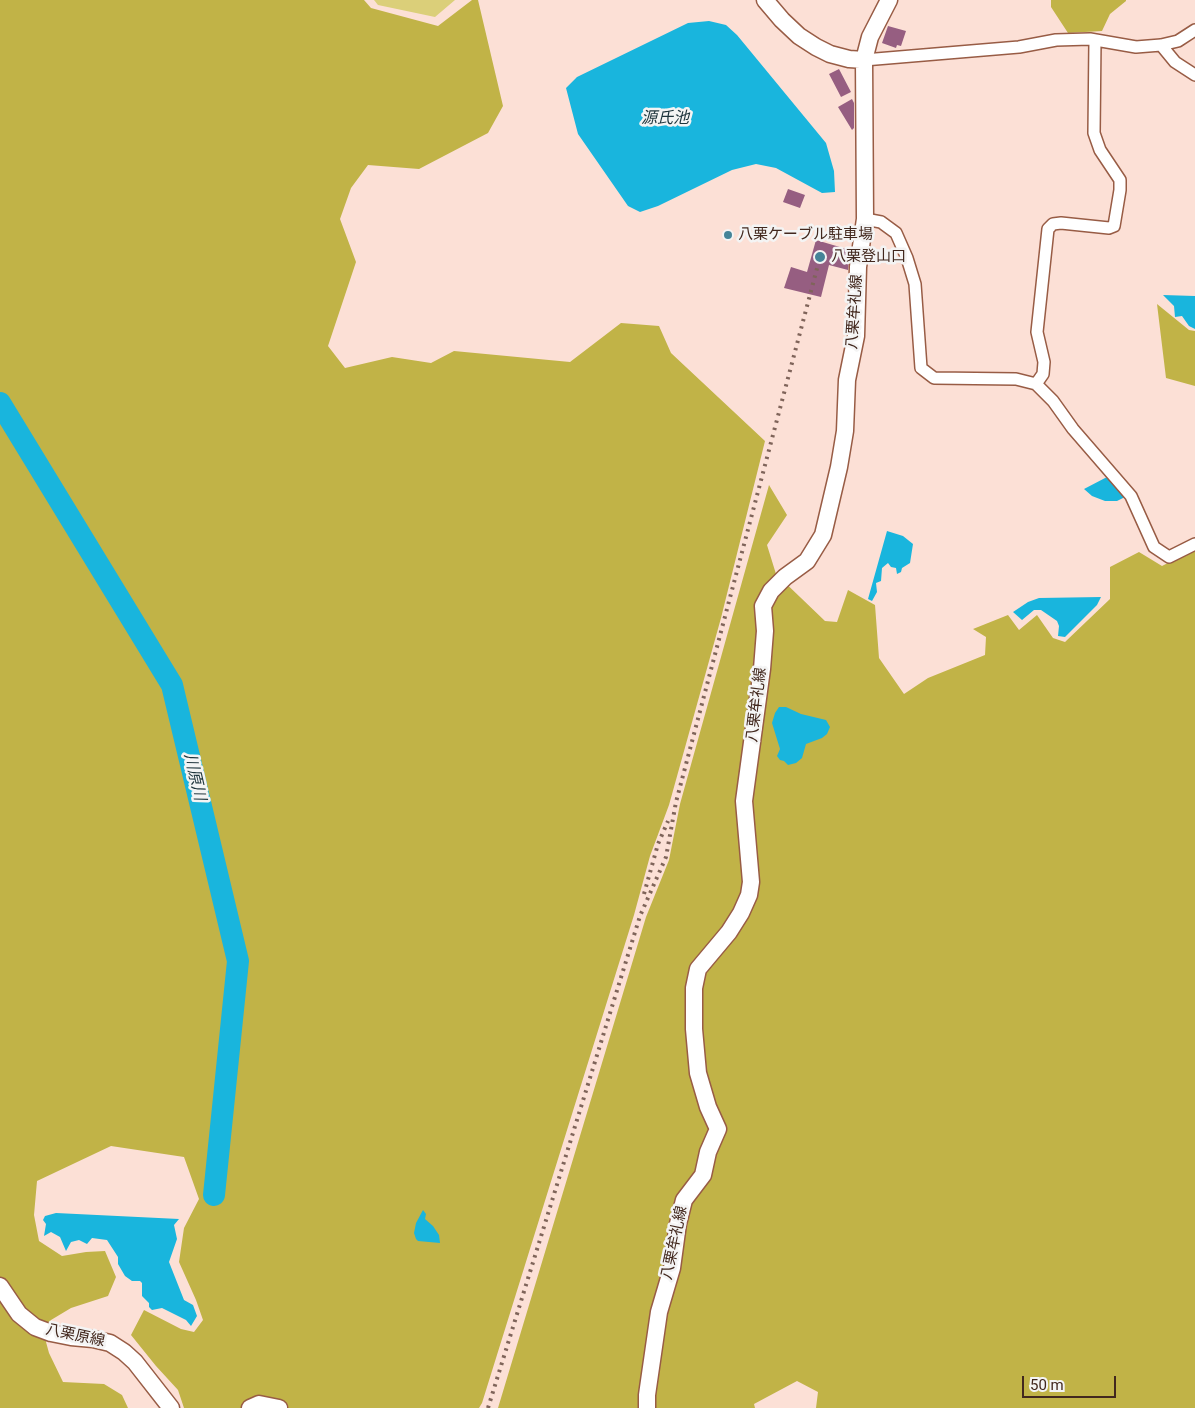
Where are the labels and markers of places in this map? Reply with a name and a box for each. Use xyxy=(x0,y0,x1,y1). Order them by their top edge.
place label: 八栗ケーブル駐車場 xyxy=(738,226,873,244)
marker: 八栗ケーブル駐車場 xyxy=(722,229,734,241)
place label: 八栗登山口 xyxy=(831,248,906,266)
marker: 八栗登山口 xyxy=(813,250,827,264)

